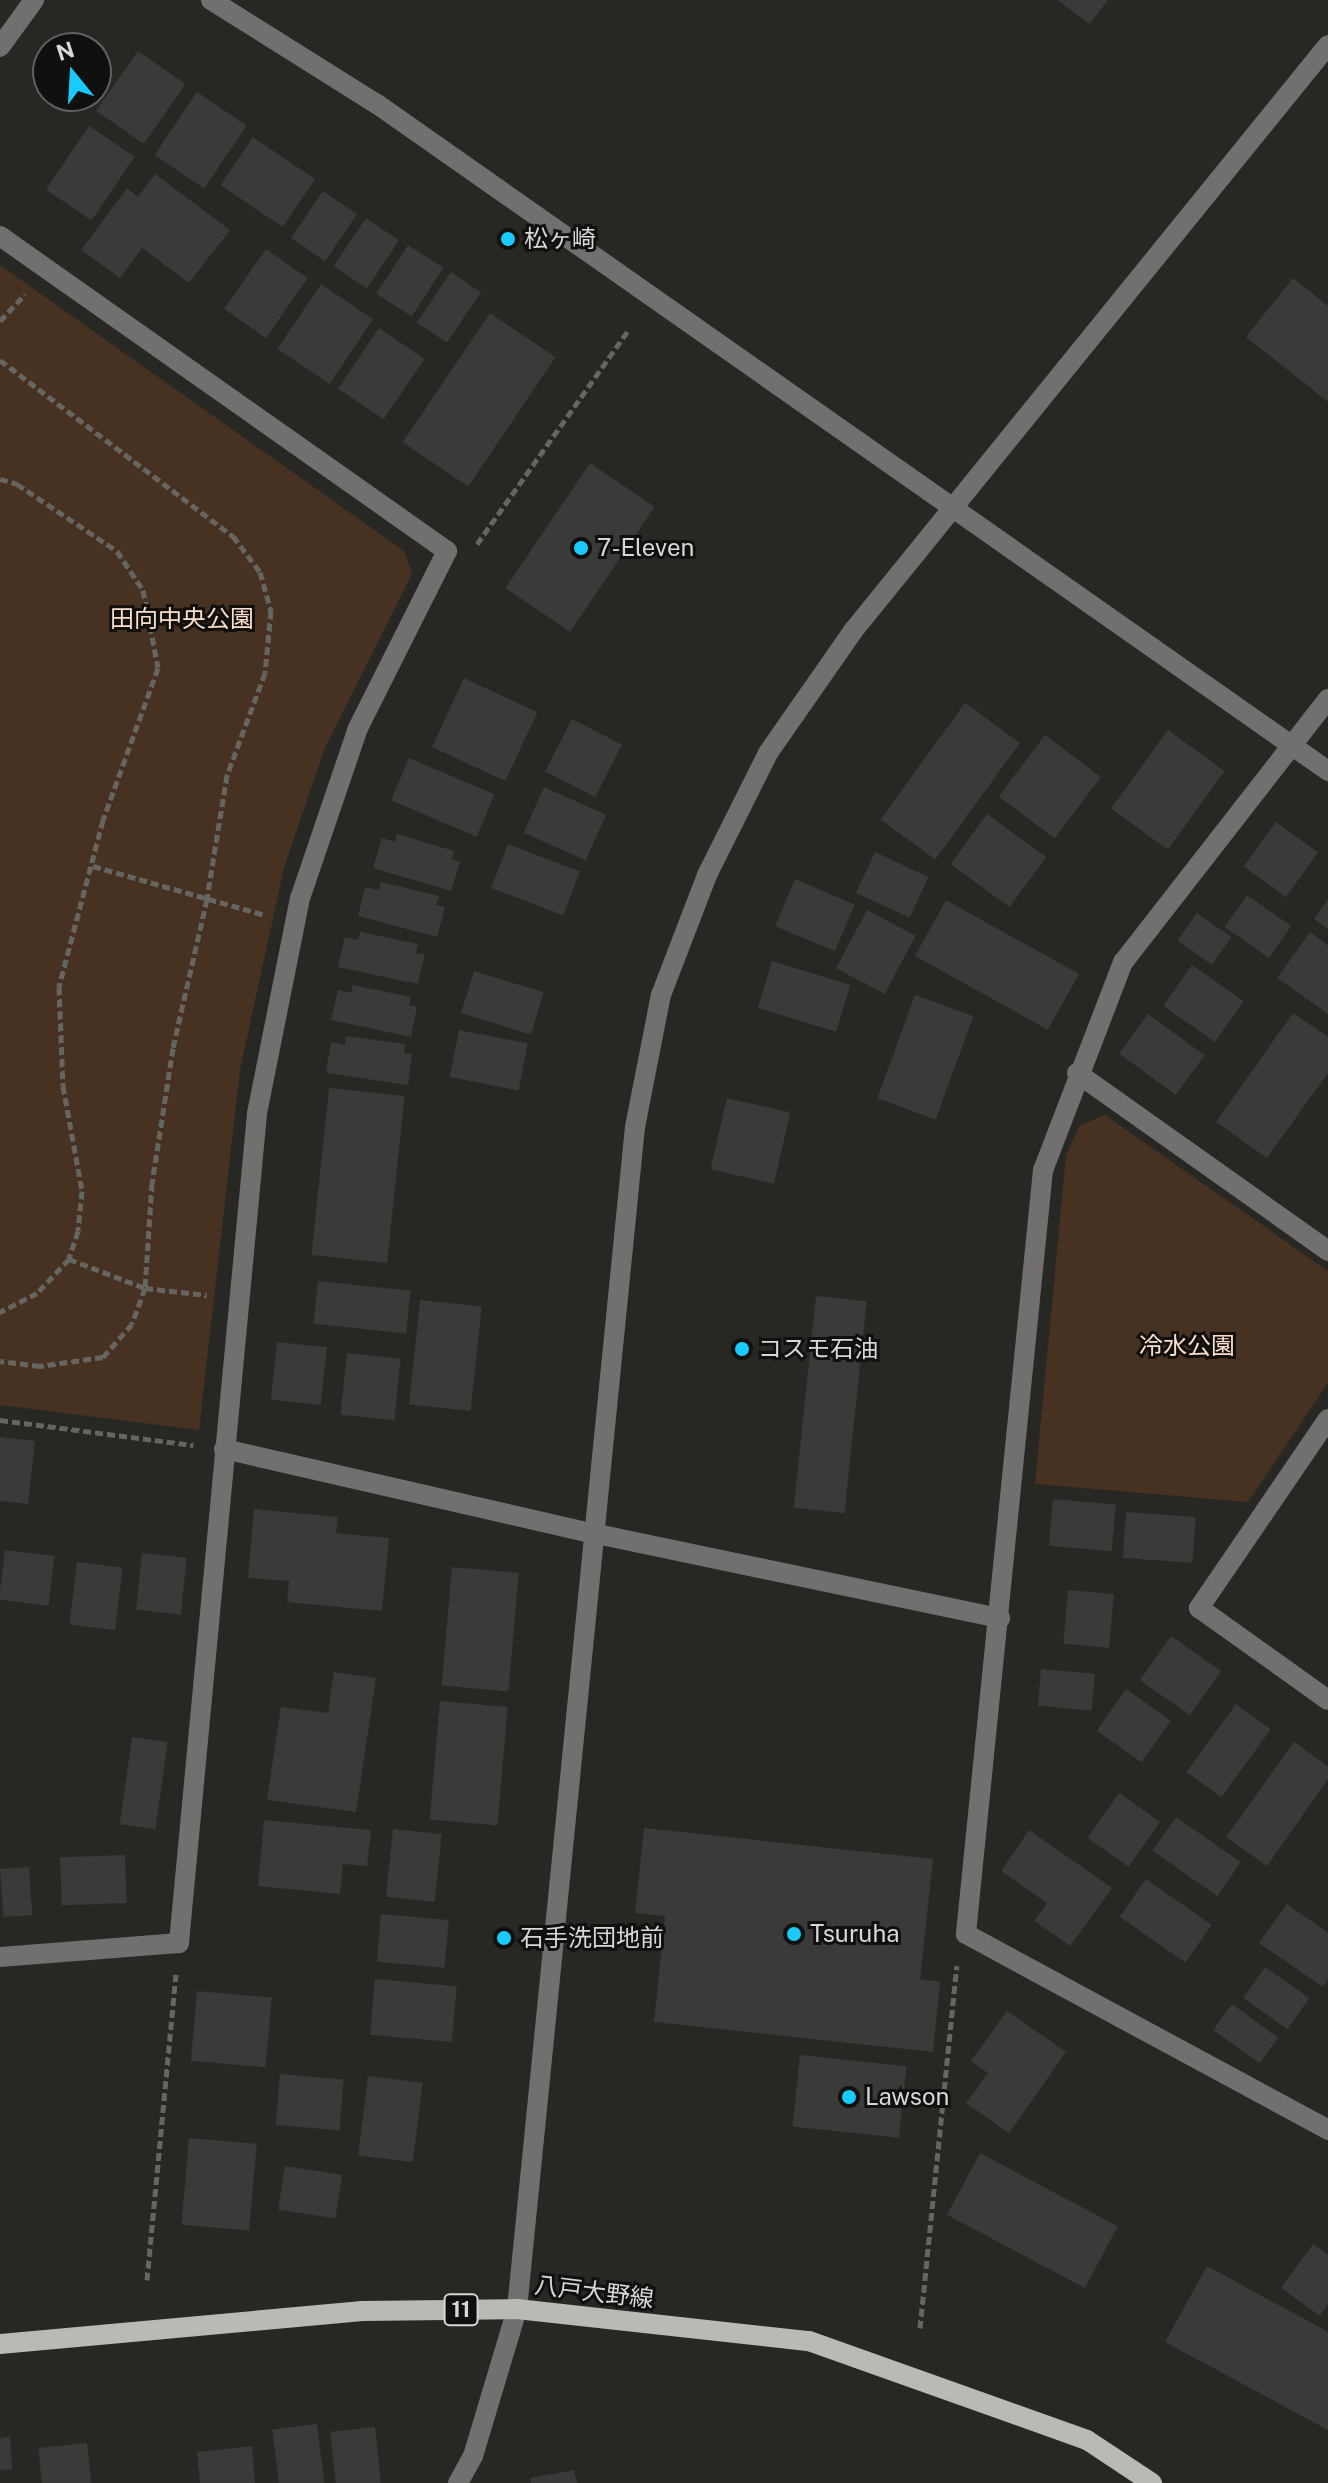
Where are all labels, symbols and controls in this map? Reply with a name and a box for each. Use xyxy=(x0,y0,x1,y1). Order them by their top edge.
north arrow xyxy=(32,32,112,112)
text: N xyxy=(53,36,77,66)
place label: 松ヶ崎 xyxy=(524,225,596,253)
marker: 松ヶ崎 xyxy=(499,230,517,248)
place label: 7-Eleven xyxy=(597,534,694,562)
marker: 7-Eleven xyxy=(572,539,590,557)
park label: 田向中央公園 xyxy=(110,605,254,633)
park label: 冷水公園 xyxy=(1139,1332,1235,1360)
place label: コスモ石油 xyxy=(758,1335,878,1363)
marker: コスモ石油 xyxy=(733,1340,751,1358)
place label: Tsuruha xyxy=(810,1920,899,1948)
place label: 石手洗団地前 xyxy=(520,1924,664,1952)
marker: Tsuruha xyxy=(785,1925,803,1943)
marker: 石手洗団地前 xyxy=(495,1929,513,1947)
place label: Lawson xyxy=(865,2083,949,2111)
marker: Lawson xyxy=(840,2088,858,2106)
street label: 八戸大野線 xyxy=(533,2270,655,2314)
road number: 11 xyxy=(443,2292,479,2328)

